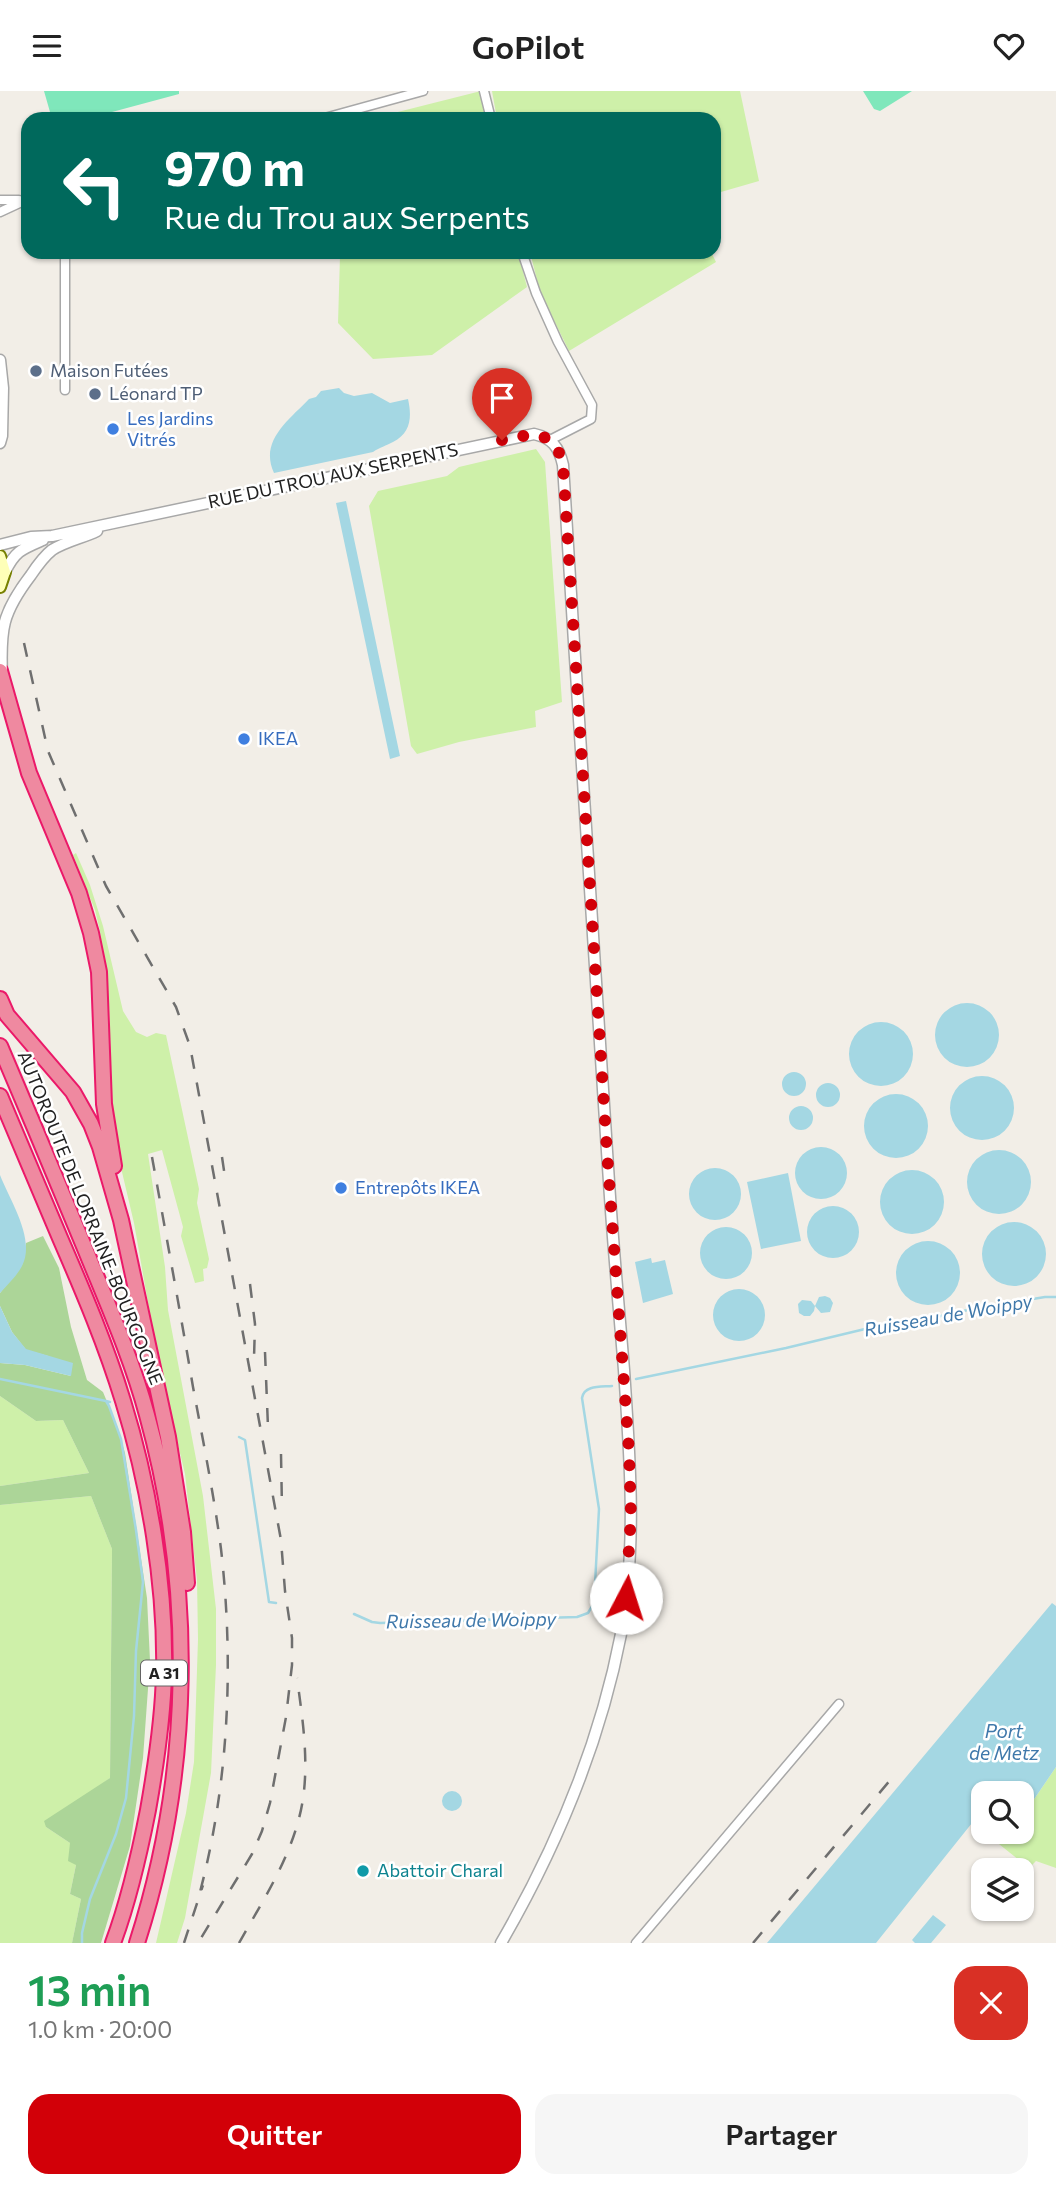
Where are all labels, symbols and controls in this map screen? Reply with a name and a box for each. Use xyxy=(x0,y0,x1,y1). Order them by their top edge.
text: GoPilot xyxy=(472,26,584,66)
icon: menu xyxy=(28,27,66,65)
icon: heart xyxy=(990,27,1028,65)
text: 970 m xyxy=(164,136,305,196)
icon: left xyxy=(49,140,140,231)
text: Rue du Trou aux Serpents xyxy=(164,196,530,236)
place label: Maison Futées xyxy=(50,359,168,381)
marker: Maison Futées xyxy=(28,363,44,379)
pin xyxy=(472,368,532,440)
icon: arrive xyxy=(483,379,521,417)
place label: Léonard TP xyxy=(109,382,203,404)
marker: Léonard TP xyxy=(87,386,103,402)
place label: Les Jardins Vitrés xyxy=(127,407,214,450)
marker: Les Jardins Vitrés xyxy=(105,421,121,437)
street label: RUE DU TROU AUX SERPENTS xyxy=(206,438,460,512)
place label: IKEA xyxy=(258,727,298,749)
marker: IKEA xyxy=(236,731,252,747)
street label: AUTOROUTE DE LORRAINE-BOURGOGNE xyxy=(14,1047,168,1388)
place label: Entrepôts IKEA xyxy=(355,1176,480,1198)
marker: Entrepôts IKEA xyxy=(333,1180,349,1196)
water label: Ruisseau de Woippy xyxy=(862,1288,1035,1341)
position arrow xyxy=(589,1561,663,1635)
water label: Ruisseau de Woippy xyxy=(386,1606,558,1632)
road number: A 31 xyxy=(141,1661,187,1685)
water label: Port de Metz xyxy=(969,1719,1039,1764)
map controls xyxy=(971,1781,1034,1921)
button: search xyxy=(971,1781,1034,1844)
button: layers xyxy=(971,1858,1034,1921)
place label: Abattoir Charal xyxy=(377,1859,503,1881)
marker: Abattoir Charal xyxy=(355,1863,371,1879)
text: 13 min xyxy=(28,1963,151,2015)
button: close xyxy=(954,1966,1028,2040)
text: 1.0 km · 20:00 xyxy=(28,2015,172,2043)
button: Quitter xyxy=(28,2094,521,2174)
button: Partager xyxy=(535,2094,1028,2174)

